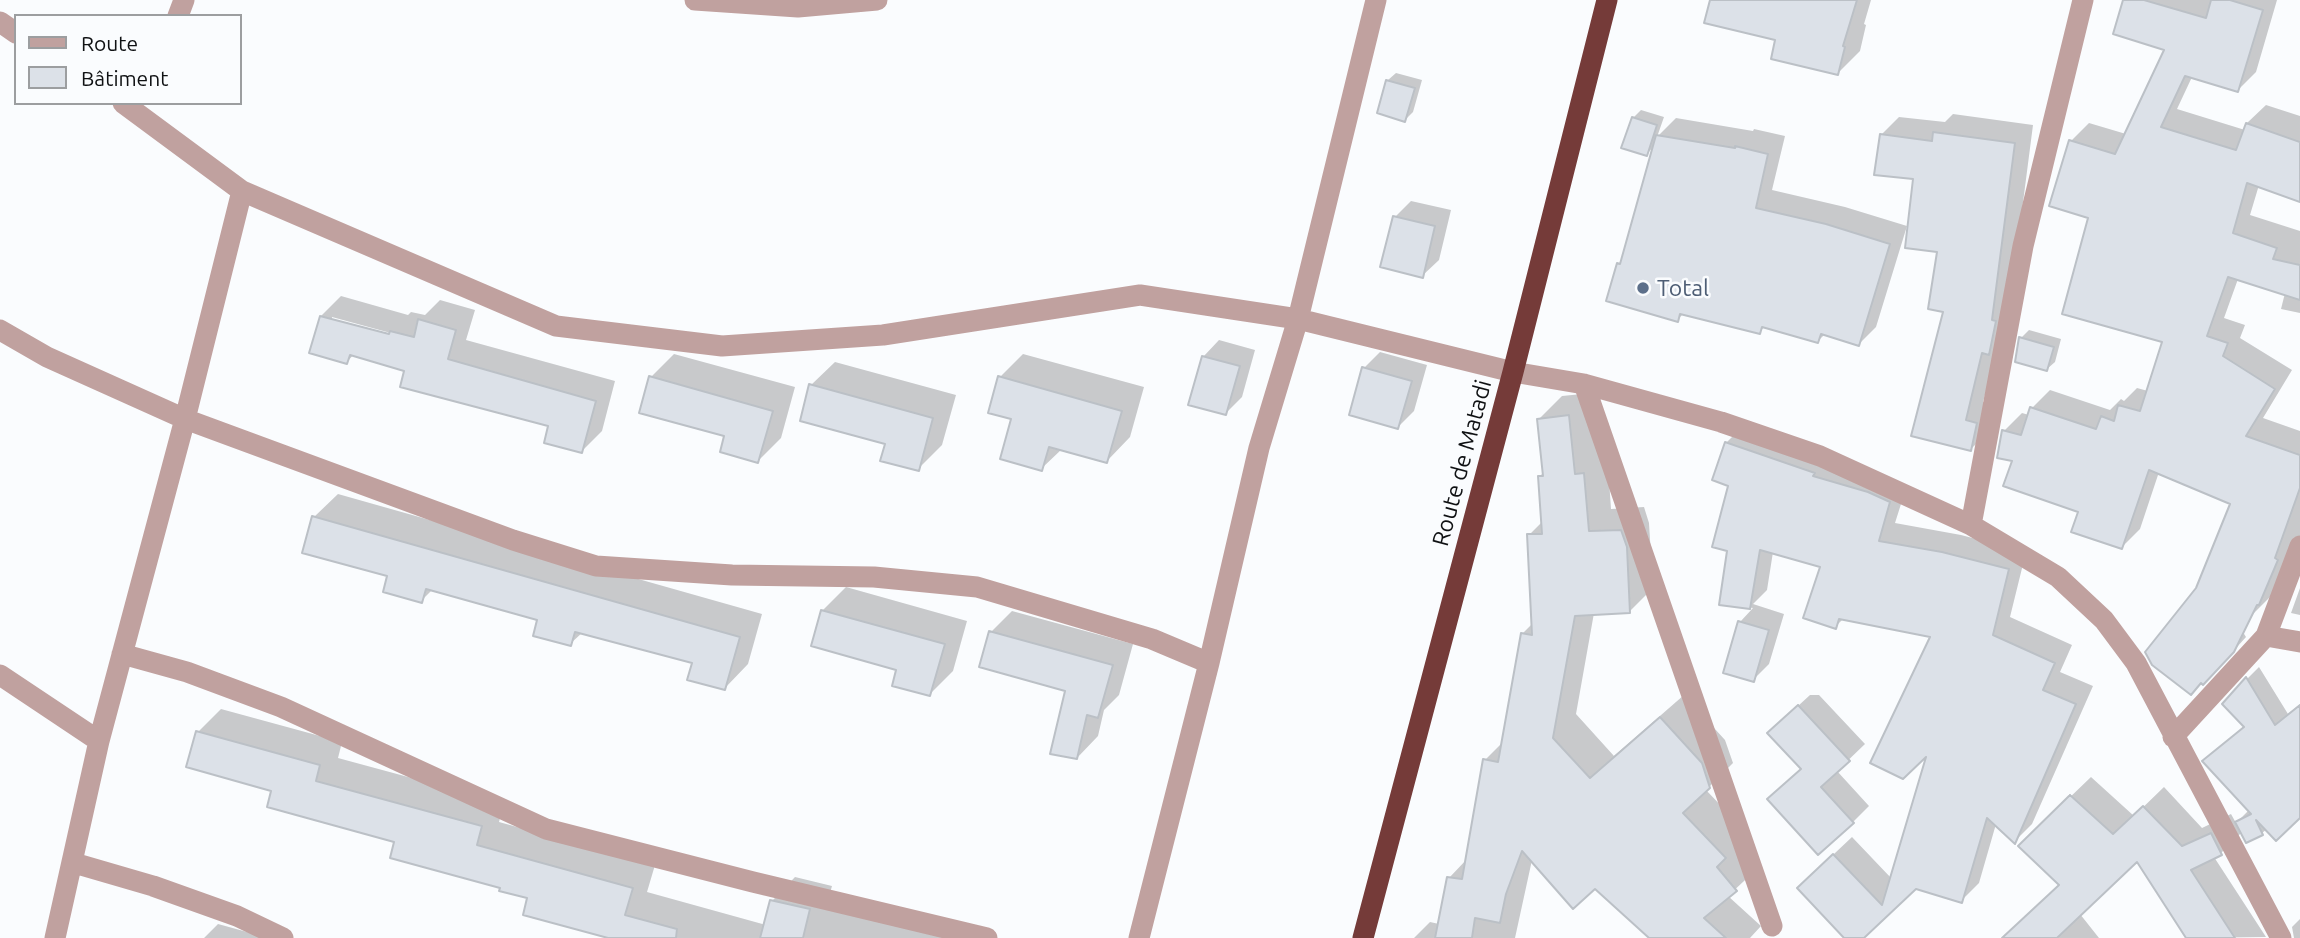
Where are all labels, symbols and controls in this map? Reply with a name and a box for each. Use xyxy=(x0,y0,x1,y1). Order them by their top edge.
legend xyxy=(14,14,242,105)
text: Route xyxy=(81,31,138,55)
text: Bâtiment xyxy=(81,66,168,90)
place label: Total xyxy=(1657,274,1709,302)
marker: Total xyxy=(1635,280,1651,296)
street label: Route de Matadi xyxy=(1427,377,1497,549)

